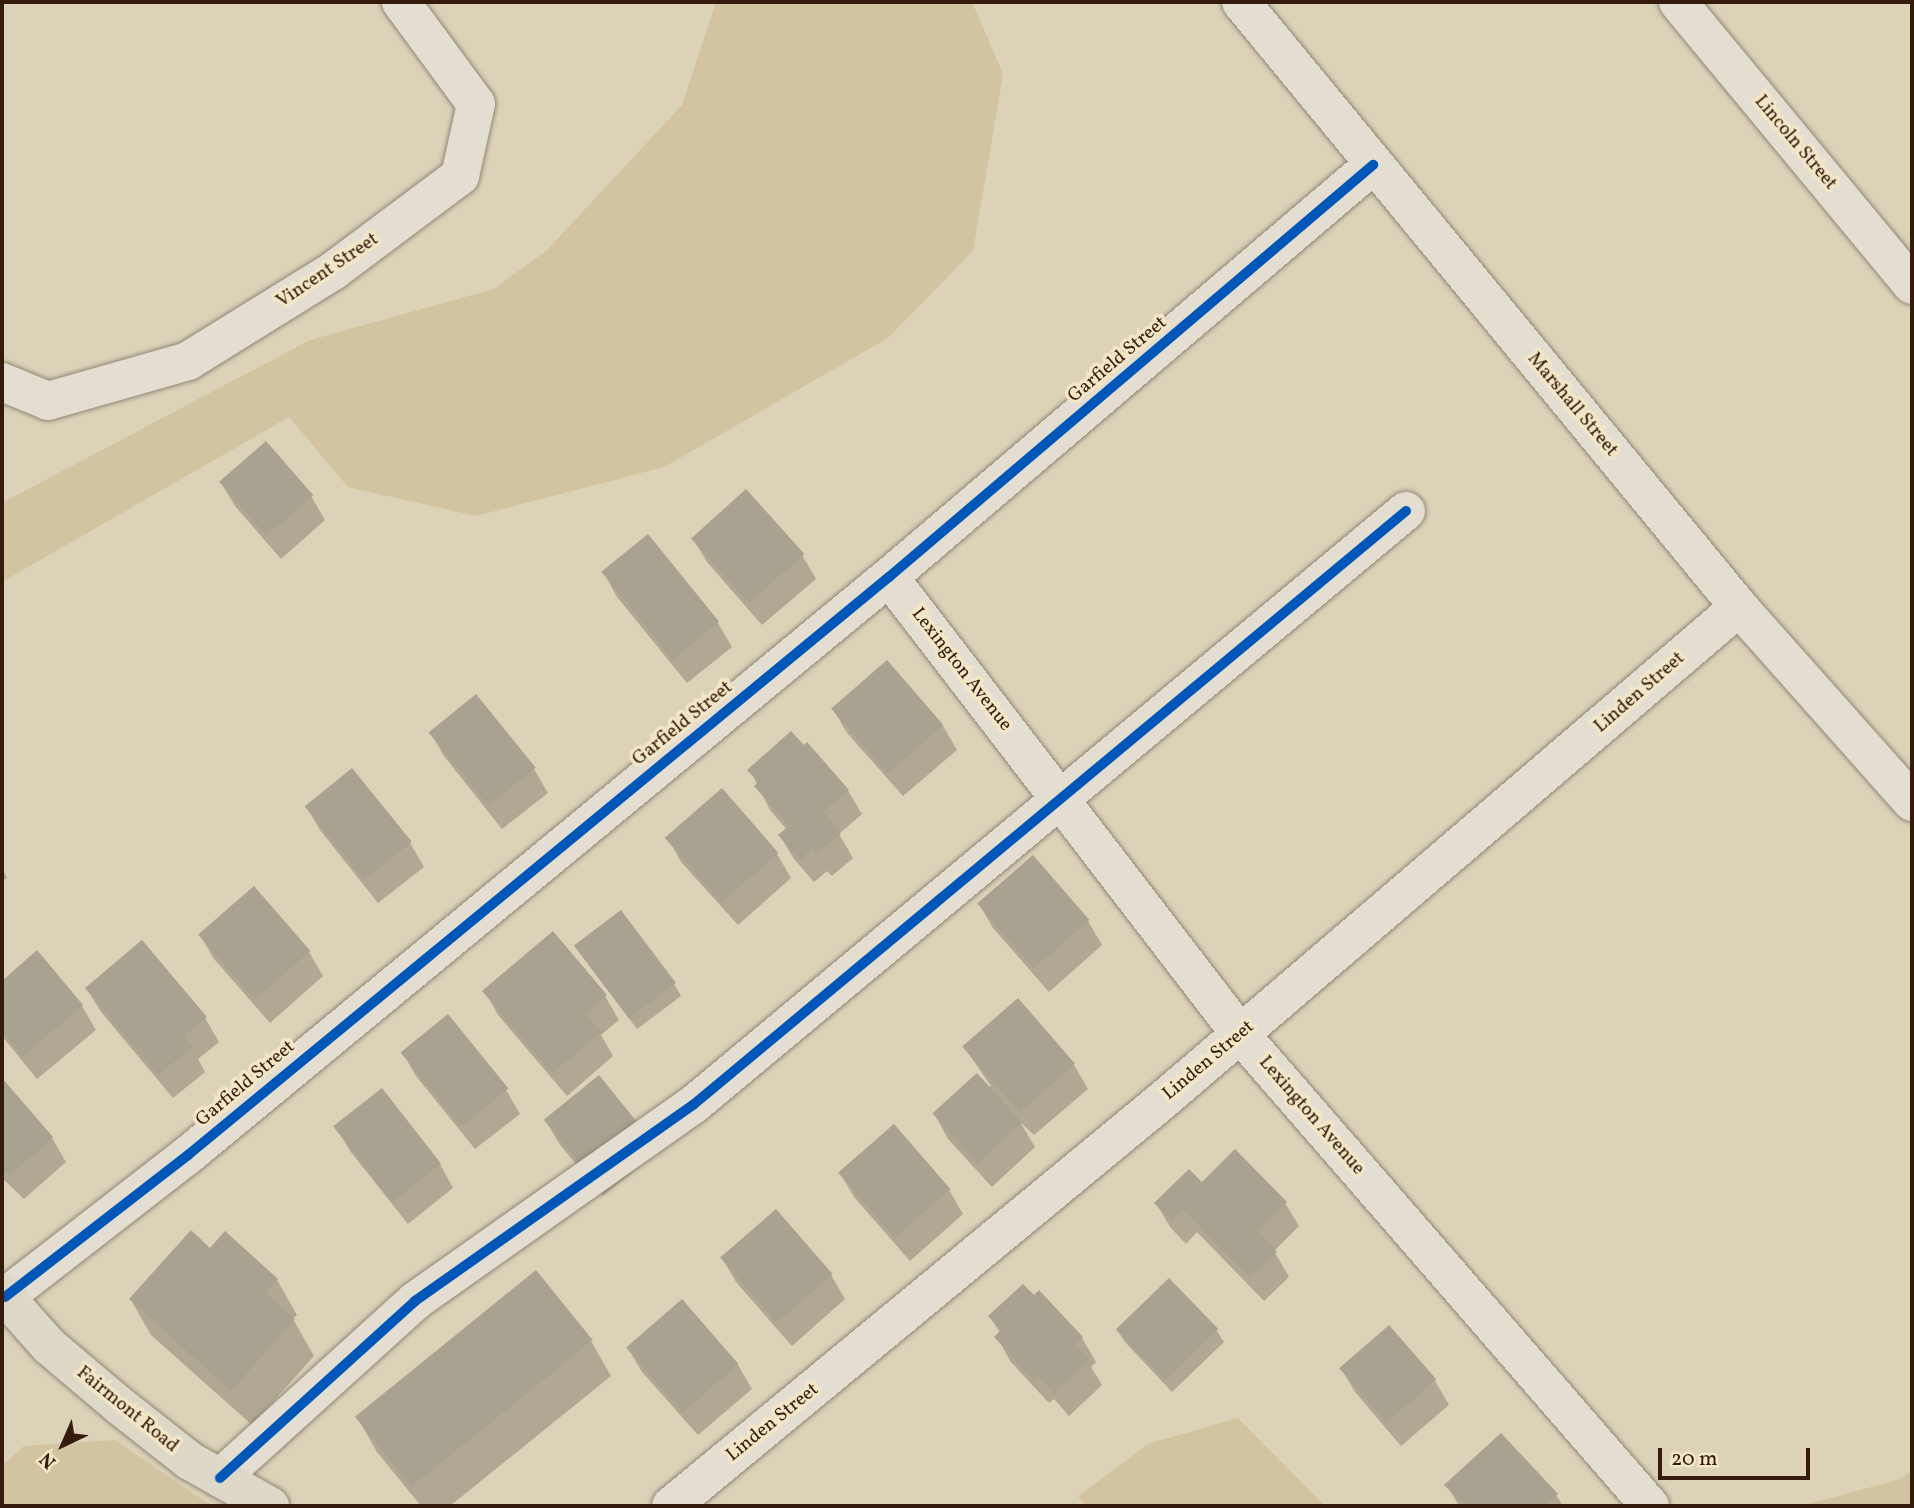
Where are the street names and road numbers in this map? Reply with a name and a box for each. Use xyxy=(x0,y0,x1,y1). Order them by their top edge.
street label: Lincoln Street xyxy=(1749,91,1841,195)
street label: Vincent Street xyxy=(273,228,383,314)
street label: Garfield Street xyxy=(1064,312,1172,408)
street label: Marshall Street xyxy=(1522,348,1622,462)
street label: Lexington Avenue xyxy=(906,604,1016,736)
street label: Linden Street xyxy=(1590,648,1690,738)
street label: Garfield Street xyxy=(628,677,738,771)
street label: Linden Street xyxy=(1159,1016,1259,1106)
street label: Garfield Street xyxy=(192,1036,300,1132)
street label: Lexington Avenue xyxy=(1253,1052,1369,1180)
street label: Fairmont Road xyxy=(71,1362,183,1458)
street label: Linden Street xyxy=(722,1379,824,1467)

